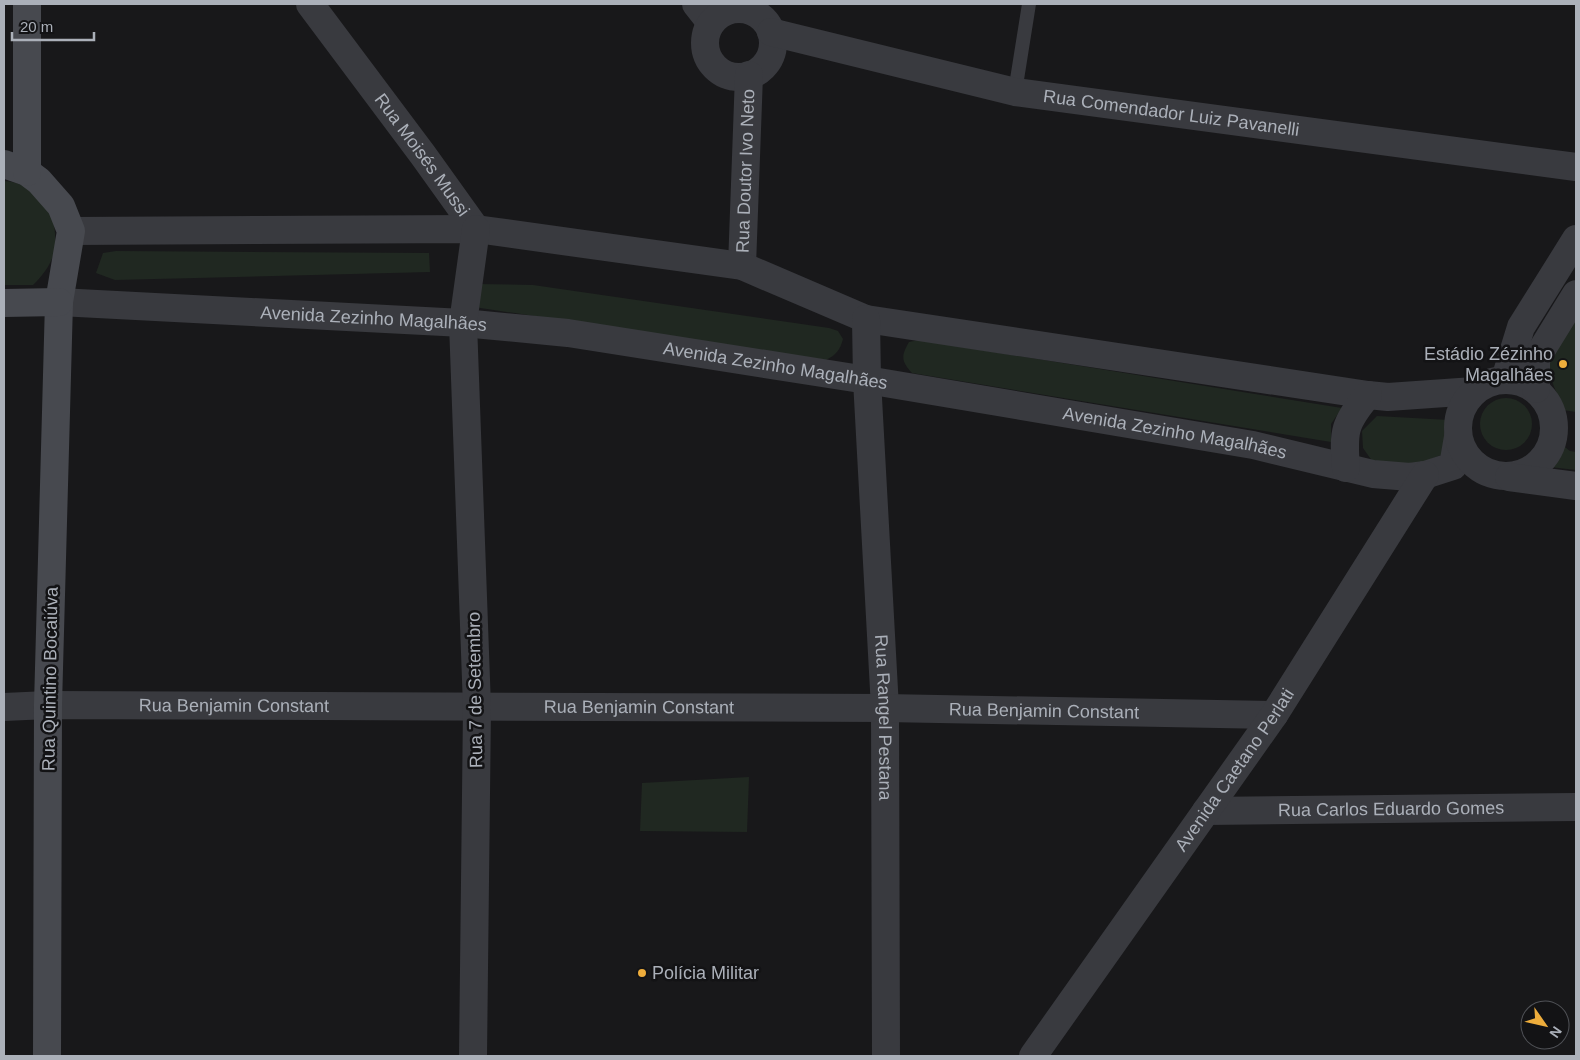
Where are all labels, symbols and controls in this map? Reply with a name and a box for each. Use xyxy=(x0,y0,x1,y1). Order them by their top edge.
scale bar xyxy=(12,10,95,42)
text: 20 m xyxy=(20,18,53,35)
street label: Rua Comendador Luiz Pavanelli xyxy=(1042,86,1301,140)
street label: Rua Doutor Ivo Neto xyxy=(732,89,758,253)
street label: Rua Moisés Mussi xyxy=(371,90,474,220)
street label: Avenida Zezinho Magalhães xyxy=(260,302,488,335)
street label: Avenida Zezinho Magalhães xyxy=(662,338,889,393)
place label: Estádio Zézinho Magalhães xyxy=(1424,344,1553,385)
marker: Estádio Zézinho Magalhães xyxy=(1557,358,1569,370)
street label: Avenida Zezinho Magalhães xyxy=(1061,403,1289,463)
street label: Rua Quintino Bocaiúva xyxy=(38,586,62,771)
street label: Rua 7 de Setembro xyxy=(464,612,486,768)
street label: Rua Rangel Pestana xyxy=(871,634,895,802)
street label: Avenida Caetano Perlati xyxy=(1171,685,1298,855)
street label: Rua Benjamin Constant xyxy=(139,695,329,716)
street label: Rua Benjamin Constant xyxy=(544,697,734,717)
street label: Rua Benjamin Constant xyxy=(949,699,1139,723)
street label: Rua Carlos Eduardo Gomes xyxy=(1278,798,1504,820)
place label: Polícia Militar xyxy=(652,963,759,983)
marker: Polícia Militar xyxy=(636,967,648,979)
north arrow xyxy=(1520,1000,1570,1050)
text: N xyxy=(1546,1024,1565,1041)

